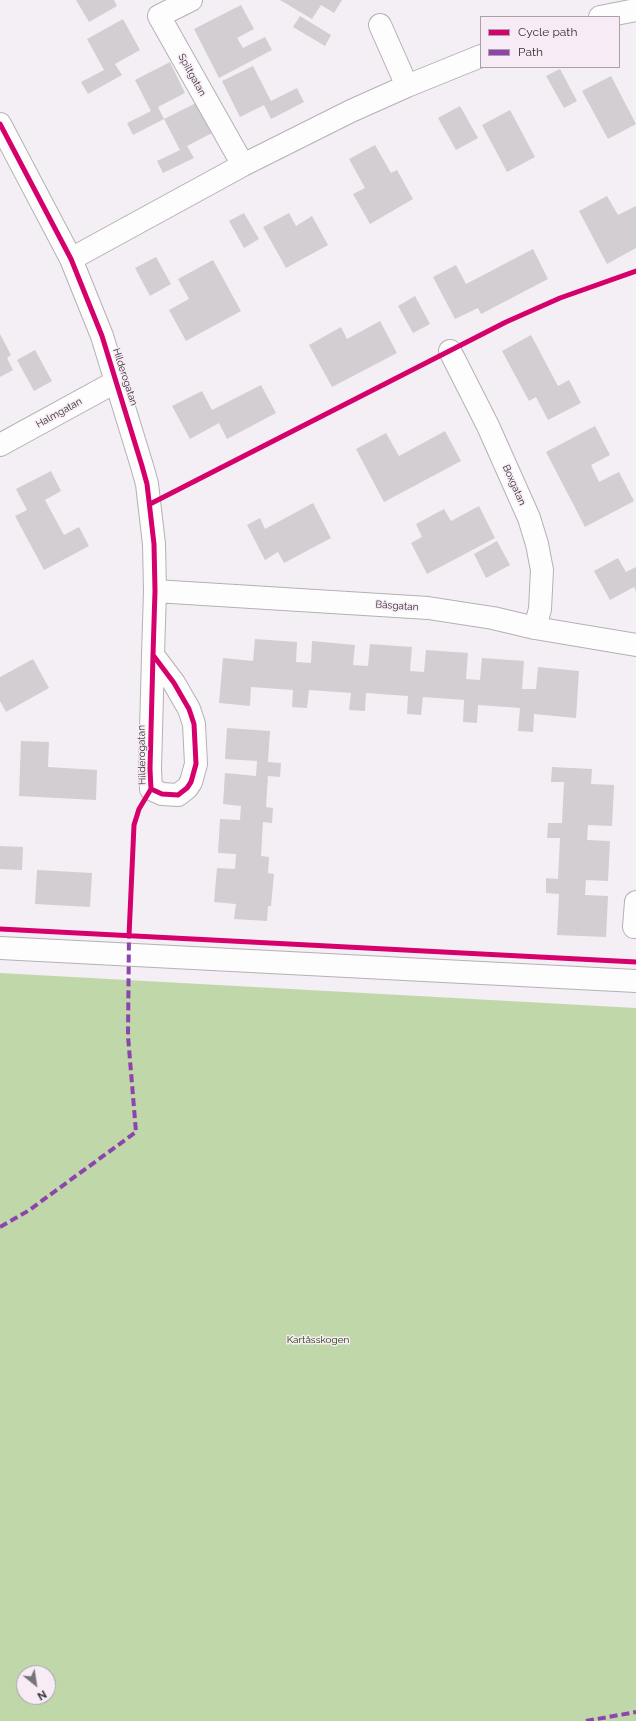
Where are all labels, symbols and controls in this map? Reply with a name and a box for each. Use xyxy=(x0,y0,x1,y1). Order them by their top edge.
legend xyxy=(480,16,620,68)
text: Cycle path xyxy=(518,25,577,39)
text: Path xyxy=(518,45,543,59)
street label: Spiltgatan xyxy=(175,52,209,98)
street label: Hilderogatan xyxy=(110,347,140,407)
street label: Halmgatan xyxy=(34,395,84,431)
street label: Boxgatan xyxy=(500,463,528,507)
street label: Båsgatan xyxy=(375,599,419,613)
street label: Hilderogatan xyxy=(135,725,149,785)
park label: Kartåsskogen xyxy=(287,1334,349,1346)
north arrow xyxy=(16,1665,56,1705)
text: N xyxy=(35,1687,49,1703)

